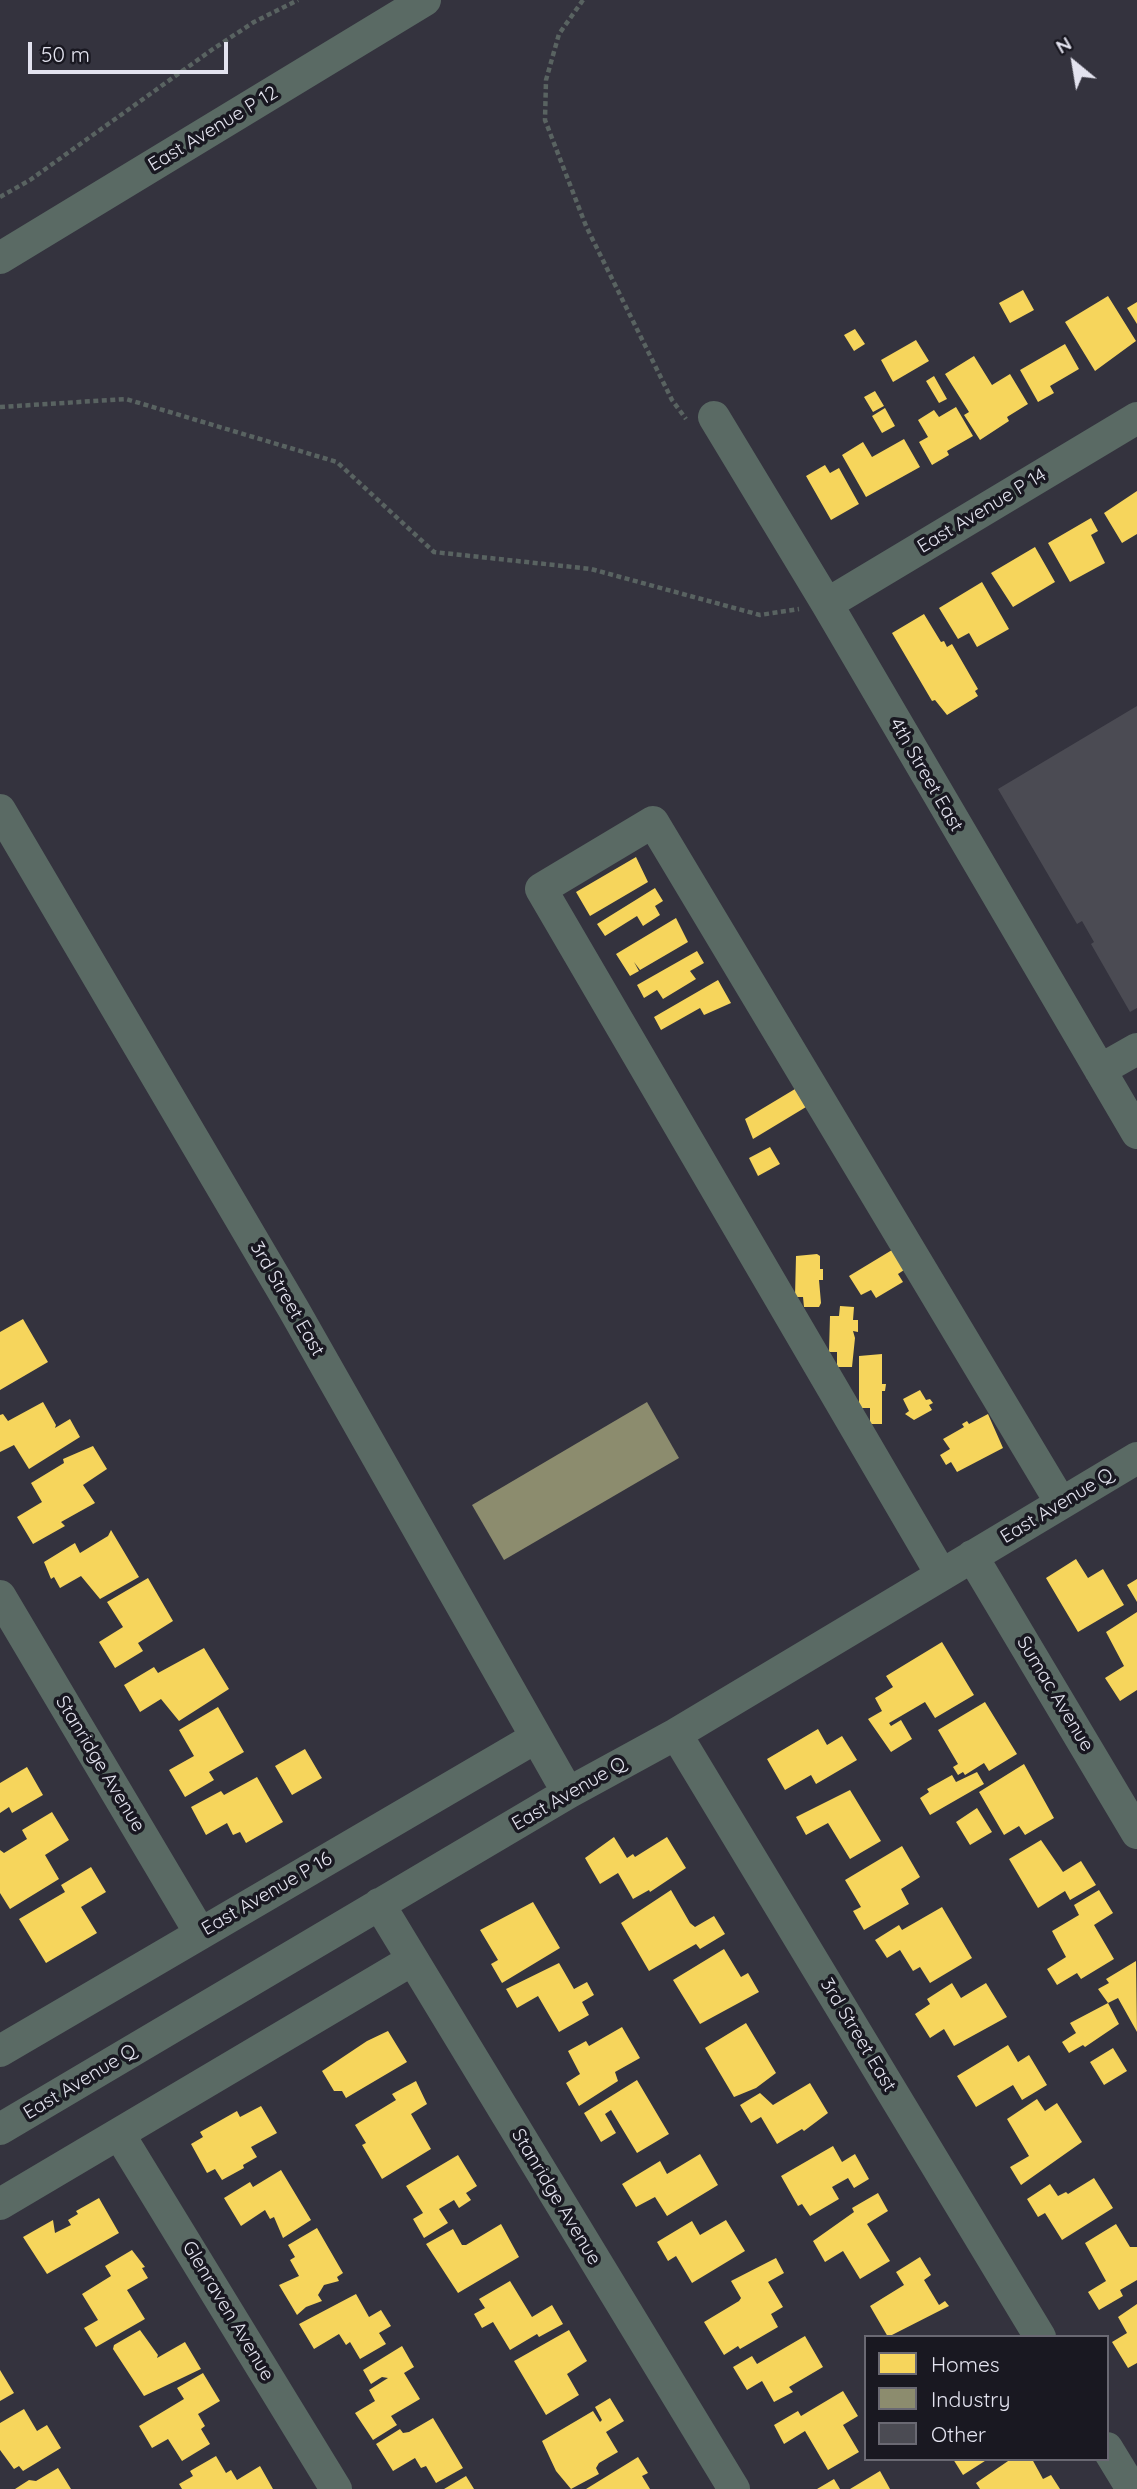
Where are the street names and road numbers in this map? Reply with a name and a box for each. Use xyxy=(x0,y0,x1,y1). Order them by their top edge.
street label: East Avenue P 12 xyxy=(144,81,282,177)
street label: East Avenue P 14 xyxy=(913,464,1051,558)
street label: 4th Street East xyxy=(884,714,968,836)
street label: 3rd Street East xyxy=(245,1238,329,1360)
street label: East Avenue Q xyxy=(996,1463,1118,1549)
street label: Sumac Avenue xyxy=(1012,1632,1098,1756)
street label: Stanridge Avenue xyxy=(50,1692,150,1836)
street label: East Avenue Q xyxy=(508,1752,630,1836)
street label: East Avenue P 16 xyxy=(198,1847,336,1941)
street label: 3rd Street East xyxy=(815,1974,901,2096)
street label: East Avenue Q xyxy=(19,2039,141,2125)
street label: Stanridge Avenue xyxy=(506,2125,606,2269)
street label: Glenraven Avenue xyxy=(177,2237,279,2385)

